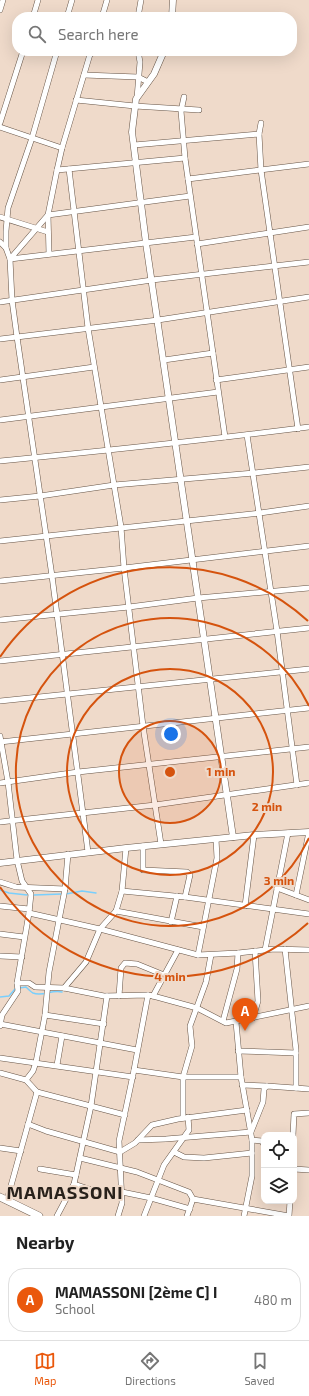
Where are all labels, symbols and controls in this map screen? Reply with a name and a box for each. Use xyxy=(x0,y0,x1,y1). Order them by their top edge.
search box xyxy=(12,12,297,56)
icon: search xyxy=(26,23,48,45)
text: Search here xyxy=(58,25,139,43)
your location xyxy=(161,724,181,744)
text: 1 min xyxy=(207,764,235,778)
centre of rings xyxy=(163,765,177,779)
text: 2 min xyxy=(252,799,282,813)
text: 3 min xyxy=(264,873,294,887)
text: 4 min xyxy=(154,969,186,983)
pin: A xyxy=(232,998,258,1031)
map controls xyxy=(261,1132,297,1204)
button: locate xyxy=(261,1132,297,1168)
button: layers xyxy=(261,1168,297,1204)
district label: MAMASSONI xyxy=(6,1181,124,1203)
text: Nearby xyxy=(16,1232,74,1252)
text: MAMASSONI [2ème C] I xyxy=(55,1283,217,1301)
text: A xyxy=(26,1292,34,1308)
text: 480 m xyxy=(254,1292,292,1308)
text: School xyxy=(55,1301,95,1317)
tab: Map xyxy=(34,1350,56,1387)
tab: Directions xyxy=(125,1350,176,1387)
tab: Saved xyxy=(244,1350,275,1387)

